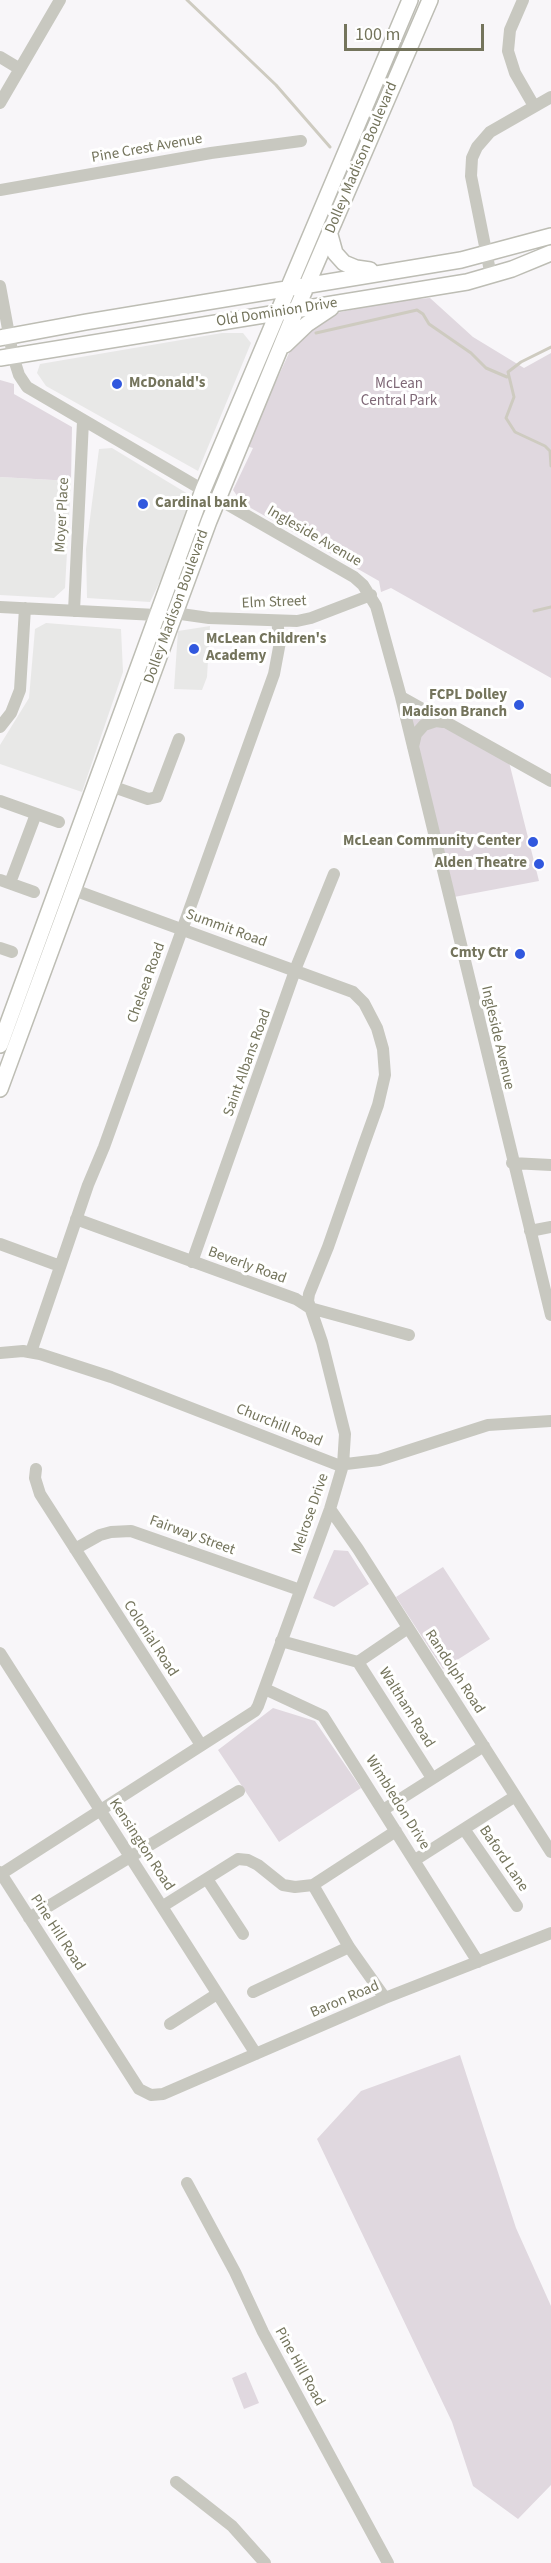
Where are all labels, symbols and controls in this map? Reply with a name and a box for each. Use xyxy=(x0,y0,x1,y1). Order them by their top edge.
scale bar xyxy=(347,12,486,50)
text: 100 m xyxy=(355,22,400,47)
street label: Dolley Madison Boulevard xyxy=(322,80,402,236)
street label: Pine Crest Avenue xyxy=(90,130,204,168)
street label: Old Dominion Drive xyxy=(215,295,339,331)
place label: McDonald's xyxy=(129,375,206,393)
park label: McLean Central Park xyxy=(361,376,437,411)
marker: McDonald's xyxy=(110,377,124,391)
street label: Moyer Place xyxy=(52,477,74,553)
place label: Cardinal bank xyxy=(155,495,247,513)
marker: Cardinal bank xyxy=(136,497,150,511)
street label: Ingleside Avenue xyxy=(264,503,364,571)
street label: Dolley Madison Boulevard xyxy=(141,527,213,687)
street label: Elm Street xyxy=(241,593,307,613)
place label: McLean Children's Academy xyxy=(206,631,326,666)
marker: McLean Children's Academy xyxy=(187,642,201,656)
place label: FCPL Dolley Madison Branch xyxy=(402,687,507,722)
marker: FCPL Dolley Madison Branch xyxy=(512,698,526,712)
place label: McLean Community Center xyxy=(343,833,521,851)
marker: McLean Community Center xyxy=(526,835,540,849)
place label: Alden Theatre xyxy=(435,855,527,873)
marker: Alden Theatre xyxy=(532,857,546,871)
street label: Summit Road xyxy=(183,906,269,952)
street label: Chelsea Road xyxy=(124,940,170,1026)
place label: Cmty Ctr xyxy=(450,945,508,963)
marker: Cmty Ctr xyxy=(513,947,527,961)
street label: Ingleside Avenue xyxy=(476,984,518,1092)
street label: Saint Albans Road xyxy=(220,1007,276,1119)
street label: Beverly Road xyxy=(205,1244,289,1288)
street label: Churchill Road xyxy=(233,1401,325,1451)
street label: Melrose Drive xyxy=(289,1471,333,1557)
street label: Fairway Street xyxy=(147,1512,237,1560)
street label: Colonial Road xyxy=(119,1598,181,1680)
street label: Randolph Road xyxy=(420,1627,488,1717)
street label: Waltham Road xyxy=(374,1664,438,1752)
street label: Wimbledon Drive xyxy=(361,1753,433,1853)
street label: Kensington Road xyxy=(104,1796,178,1894)
street label: Baford Lane xyxy=(474,1823,532,1895)
street label: Pine Hill Road xyxy=(26,1892,88,1974)
street label: Baron Road xyxy=(308,1977,382,2023)
street label: Pine Hill Road xyxy=(270,2325,328,2409)

